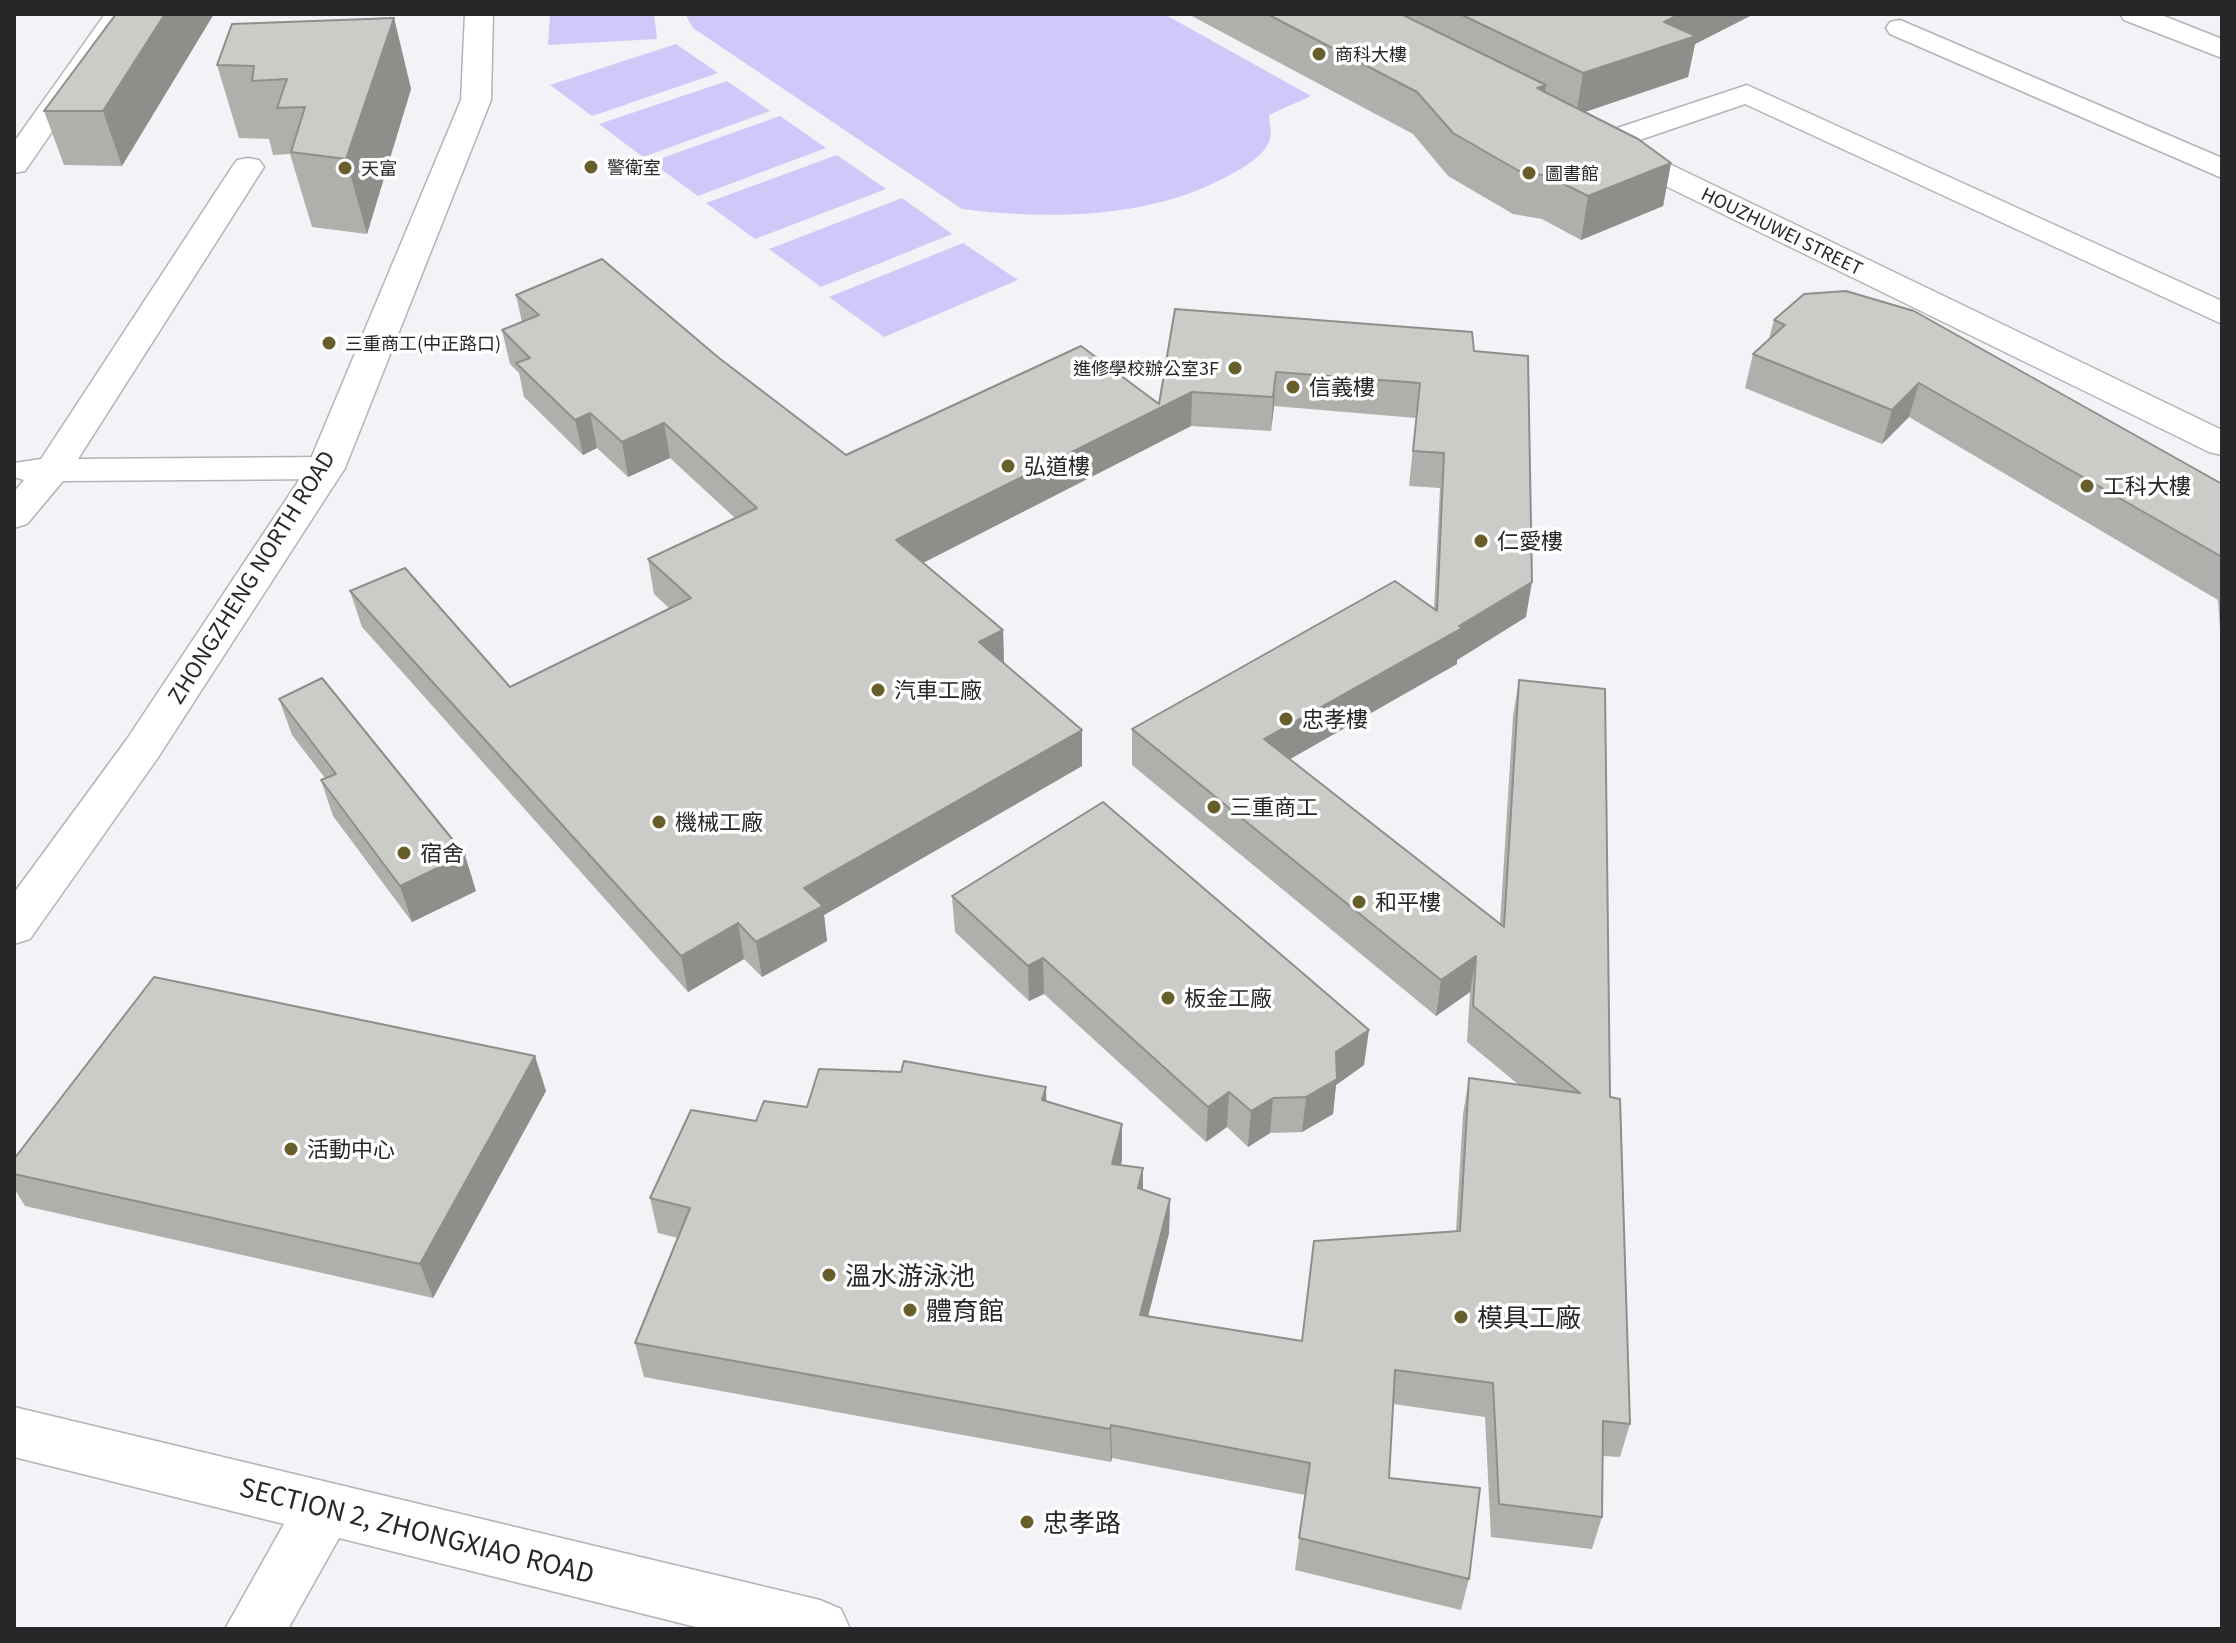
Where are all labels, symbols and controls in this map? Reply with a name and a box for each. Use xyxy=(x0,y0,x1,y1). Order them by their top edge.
place label: 商科大樓 xyxy=(1335,43,1407,65)
marker: 商科大樓 xyxy=(1310,45,1328,63)
place label: 警衛室 xyxy=(607,156,661,178)
place label: 天富 xyxy=(361,157,397,179)
marker: 警衛室 xyxy=(582,158,600,176)
marker: 天富 xyxy=(336,159,354,177)
place label: 圖書館 xyxy=(1545,162,1599,184)
marker: 圖書館 xyxy=(1520,164,1538,182)
street label: HOUZHUWEI STREET xyxy=(1698,183,1866,279)
place label: 三重商工(中正路口) xyxy=(345,332,501,354)
marker: 三重商工(中正路口) xyxy=(320,334,338,352)
place label: 進修學校辦公室3F xyxy=(1073,357,1219,379)
marker: 進修學校辦公室3F xyxy=(1226,359,1244,377)
place label: 信義樓 xyxy=(1309,374,1375,400)
marker: 信義樓 xyxy=(1284,378,1302,396)
street label: ZHONGZHENG NORTH ROAD xyxy=(162,446,340,708)
place label: 弘道樓 xyxy=(1024,453,1090,479)
marker: 弘道樓 xyxy=(999,457,1017,475)
place label: 工科大樓 xyxy=(2103,473,2191,499)
marker: 工科大樓 xyxy=(2078,477,2096,495)
place label: 仁愛樓 xyxy=(1497,528,1563,554)
marker: 仁愛樓 xyxy=(1472,532,1490,550)
place label: 汽車工廠 xyxy=(894,677,982,703)
marker: 汽車工廠 xyxy=(869,681,887,699)
place label: 忠孝樓 xyxy=(1302,706,1368,732)
marker: 忠孝樓 xyxy=(1277,710,1295,728)
place label: 三重商工 xyxy=(1230,794,1318,820)
marker: 三重商工 xyxy=(1205,798,1223,816)
place label: 機械工廠 xyxy=(675,809,763,835)
marker: 機械工廠 xyxy=(650,813,668,831)
place label: 宿舍 xyxy=(420,840,464,866)
marker: 宿舍 xyxy=(395,844,413,862)
place label: 和平樓 xyxy=(1375,889,1441,915)
marker: 和平樓 xyxy=(1350,893,1368,911)
place label: 板金工廠 xyxy=(1184,985,1272,1011)
marker: 板金工廠 xyxy=(1159,989,1177,1007)
place label: 活動中心 xyxy=(307,1136,395,1162)
marker: 活動中心 xyxy=(282,1140,300,1158)
place label: 溫水游泳池 xyxy=(845,1259,975,1291)
marker: 溫水游泳池 xyxy=(820,1266,838,1284)
place label: 體育館 xyxy=(926,1294,1004,1326)
marker: 體育館 xyxy=(901,1301,919,1319)
place label: 模具工廠 xyxy=(1477,1301,1581,1333)
marker: 模具工廠 xyxy=(1452,1308,1470,1326)
street label: SECTION 2, ZHONGXIAO ROAD xyxy=(237,1471,597,1589)
place label: 忠孝路 xyxy=(1043,1506,1121,1538)
marker: 忠孝路 xyxy=(1018,1513,1036,1531)

